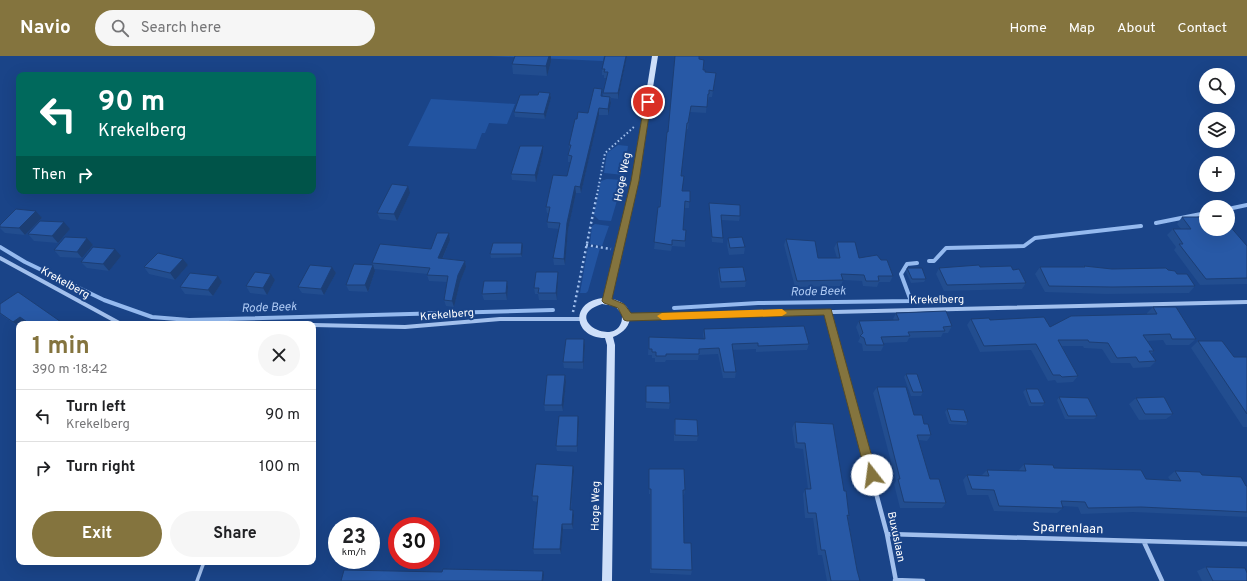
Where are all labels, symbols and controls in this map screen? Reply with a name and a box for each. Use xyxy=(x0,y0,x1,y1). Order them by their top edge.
search box xyxy=(95,10,375,46)
text: Navio xyxy=(20,16,71,40)
icon: search xyxy=(109,17,131,39)
text: Search here xyxy=(141,19,221,38)
text: Home xyxy=(1010,20,1047,37)
text: Map xyxy=(1069,20,1095,37)
text: About xyxy=(1117,20,1156,37)
text: Contact xyxy=(1178,20,1227,37)
map controls xyxy=(1199,68,1235,236)
button: search xyxy=(1199,68,1235,104)
text: 90 m xyxy=(98,85,165,121)
pin xyxy=(631,85,665,119)
icon: left xyxy=(32,88,84,140)
icon: arrive xyxy=(637,91,659,113)
button: layers xyxy=(1199,112,1235,148)
text: Krekelberg xyxy=(98,120,187,143)
street label: Hoge Weg xyxy=(611,151,635,203)
button: + xyxy=(1199,156,1235,192)
icon: right xyxy=(74,164,96,186)
text: Then xyxy=(32,166,66,185)
button: − xyxy=(1199,200,1235,236)
street label: Krekelberg xyxy=(38,264,92,302)
water label: Rode Beek xyxy=(790,284,847,300)
street label: Krekelberg xyxy=(910,293,964,307)
water label: Rode Beek xyxy=(241,299,298,317)
street label: Krekelberg xyxy=(419,306,475,324)
text: 1 min xyxy=(32,332,90,362)
button: close xyxy=(258,334,300,376)
text: 390 m · 18:42 xyxy=(32,362,108,378)
text: Turn left xyxy=(66,398,126,417)
icon: left xyxy=(32,405,54,427)
text: 90 m xyxy=(265,406,300,425)
text: Krekelberg xyxy=(66,417,130,433)
position arrow xyxy=(851,454,893,496)
icon: right xyxy=(32,457,54,479)
text: Turn right xyxy=(66,458,135,477)
text: 100 m xyxy=(259,458,300,477)
street label: Hoge Weg xyxy=(589,481,603,531)
street label: Buxuslaan xyxy=(884,510,908,564)
button: Exit xyxy=(32,511,162,557)
button: Share xyxy=(170,511,300,557)
speed limit sign: 30 xyxy=(388,517,440,569)
street label: Sparrenlaan xyxy=(1032,520,1104,538)
text: 23 xyxy=(342,525,366,551)
text: km/h xyxy=(342,546,366,559)

